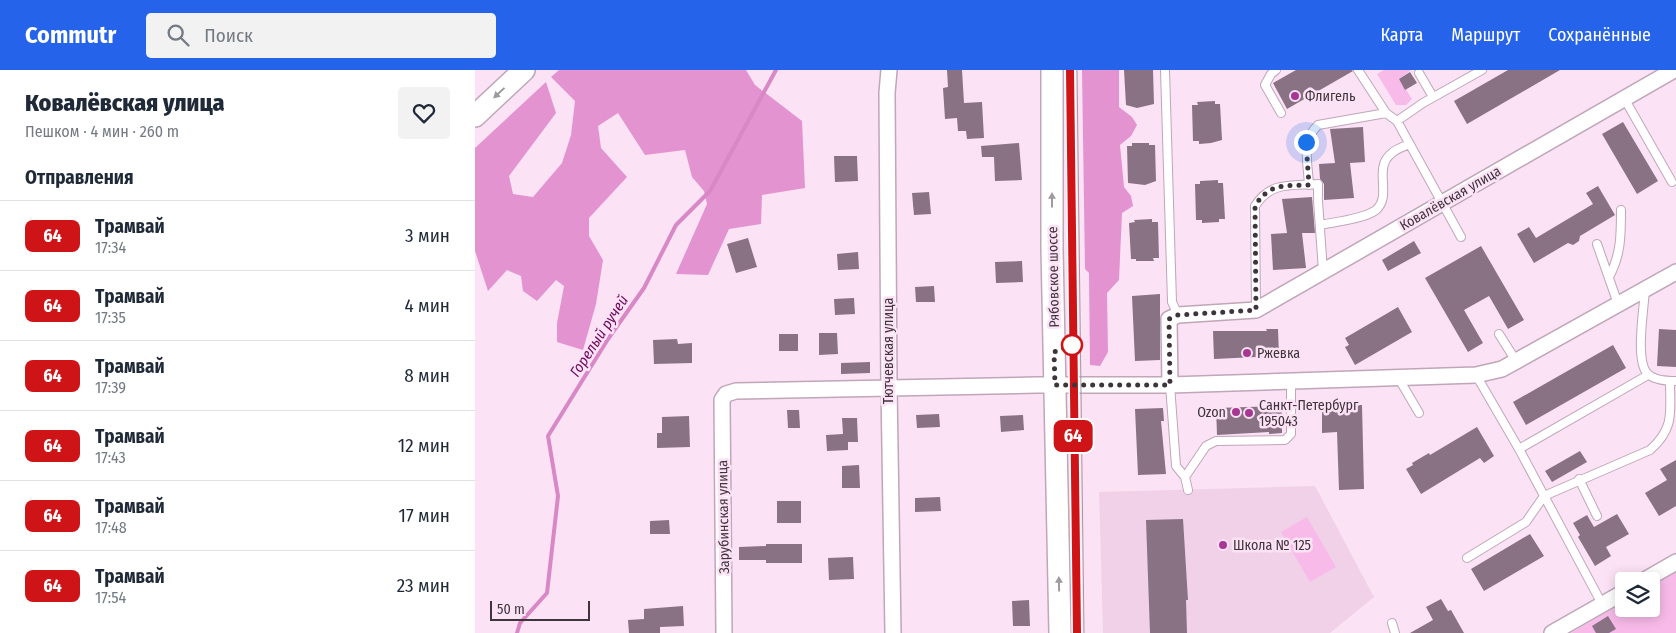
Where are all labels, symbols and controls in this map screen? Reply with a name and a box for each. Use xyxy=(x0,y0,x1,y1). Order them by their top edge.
search box xyxy=(146,13,496,58)
text: Commutr xyxy=(25,21,116,49)
icon: search xyxy=(164,21,192,49)
text: Поиск xyxy=(204,24,253,47)
text: Карта xyxy=(1380,24,1423,46)
text: Маршрут xyxy=(1451,24,1520,46)
text: Сохранённые xyxy=(1548,24,1651,46)
button: heart xyxy=(398,87,450,139)
one-way arrow xyxy=(494,87,506,99)
place label: Флигель xyxy=(1305,88,1356,105)
text: Ковалёвская улица xyxy=(25,89,224,117)
marker: Флигель xyxy=(1289,90,1301,102)
text: Пешком · 4 мин · 260 m xyxy=(25,122,179,141)
your location xyxy=(1294,130,1319,155)
street label: Ковалёвская улица xyxy=(1397,162,1504,234)
text: Отправления xyxy=(25,166,134,189)
one-way arrow xyxy=(1048,192,1056,208)
text: Трамвай xyxy=(95,215,165,238)
text: 3 мин xyxy=(405,224,450,247)
text: 64 xyxy=(43,225,62,247)
street label: Рябовское шоссе xyxy=(1044,226,1063,328)
text: 17:34 xyxy=(95,238,126,257)
text: Трамвай xyxy=(95,285,165,308)
water label: Горелый ручей xyxy=(566,292,632,380)
text: 4 мин xyxy=(404,294,450,317)
text: 64 xyxy=(43,295,62,317)
street label: Тютчевская улица xyxy=(880,298,897,404)
text: 17:35 xyxy=(95,308,126,327)
unlabelled marker xyxy=(1061,334,1083,356)
place label: Ржевка xyxy=(1257,345,1300,362)
marker: Ржевка xyxy=(1241,347,1253,359)
text: Трамвай xyxy=(95,355,165,378)
text: 8 мин xyxy=(404,364,450,387)
text: 64 xyxy=(43,365,62,387)
text: 17:39 xyxy=(95,378,126,397)
place label: Санкт-Петербург 195043 xyxy=(1259,397,1359,430)
place label: Ozon xyxy=(1197,404,1226,421)
marker: Ozon xyxy=(1230,406,1242,418)
marker: Санкт-Петербург 195043 xyxy=(1243,407,1255,419)
line badge: 64 xyxy=(1051,420,1095,452)
text: Трамвай xyxy=(95,425,165,448)
text: 64 xyxy=(1064,425,1082,447)
text: 12 мин xyxy=(398,434,450,457)
text: 64 xyxy=(43,435,62,457)
text: 17:43 xyxy=(95,448,126,467)
street label: Зарубинская улица xyxy=(714,460,733,574)
text: Трамвай xyxy=(95,495,165,518)
text: 17 мин xyxy=(399,504,450,527)
text: 64 xyxy=(43,505,62,527)
text: 17:48 xyxy=(95,518,127,537)
place label: Школа № 125 xyxy=(1233,537,1311,554)
marker: Школа № 125 xyxy=(1217,539,1229,551)
text: Трамвай xyxy=(95,565,165,588)
map controls xyxy=(1615,572,1660,617)
button: layers xyxy=(1615,572,1660,617)
text: 23 мин xyxy=(397,574,450,597)
text: 64 xyxy=(43,575,62,597)
one-way arrow xyxy=(1055,576,1063,592)
text: 17:54 xyxy=(95,588,126,607)
scale bar xyxy=(490,598,590,621)
text: 50 m xyxy=(497,601,525,618)

